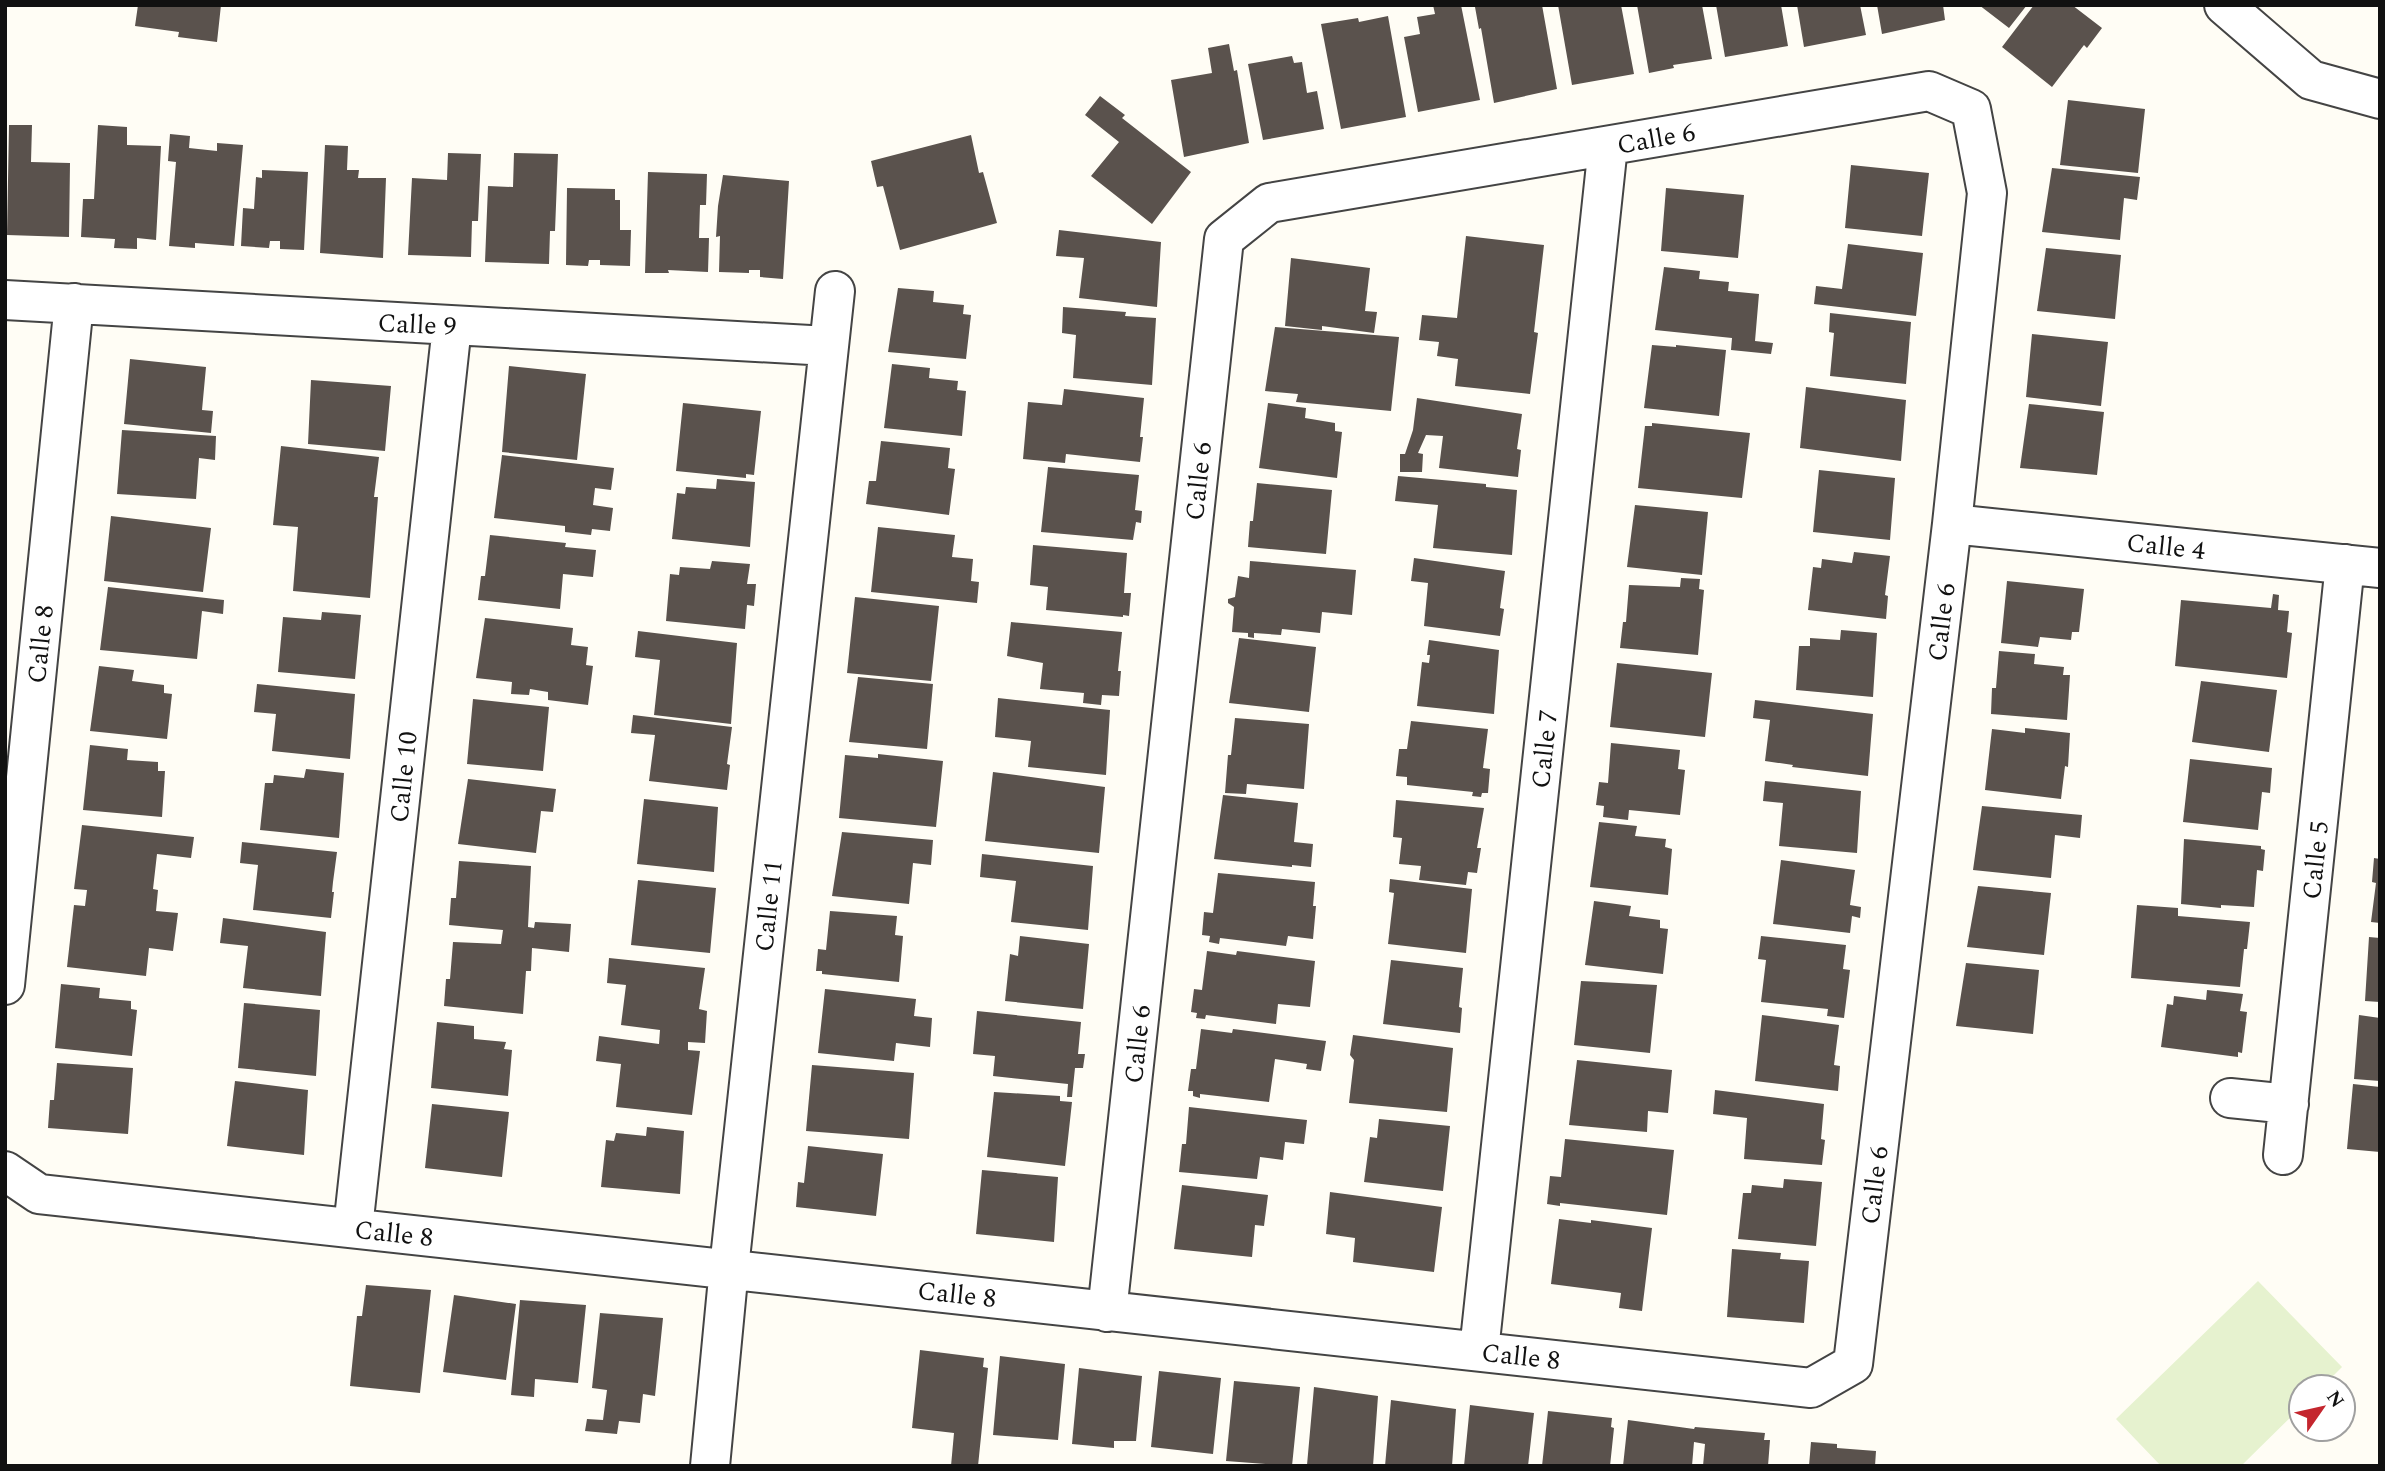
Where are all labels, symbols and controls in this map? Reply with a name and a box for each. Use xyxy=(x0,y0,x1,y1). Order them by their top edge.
street label: Calle 6 xyxy=(1614,112,1698,166)
street label: Calle 9 xyxy=(377,303,457,347)
street label: Calle 6 xyxy=(1175,440,1223,522)
street label: Calle 4 xyxy=(2125,523,2207,571)
street label: Calle 6 xyxy=(1917,581,1967,664)
street label: Calle 8 xyxy=(17,603,65,685)
street label: Calle 7 xyxy=(1521,708,1569,790)
street label: Calle 10 xyxy=(379,729,429,825)
street label: Calle 5 xyxy=(2292,819,2340,901)
street label: Calle 11 xyxy=(744,858,794,954)
street label: Calle 6 xyxy=(1114,1003,1162,1085)
street label: Calle 6 xyxy=(1850,1144,1900,1227)
street label: Calle 8 xyxy=(353,1210,435,1258)
street label: Calle 8 xyxy=(916,1271,998,1319)
street label: Calle 8 xyxy=(1480,1333,1562,1381)
north arrow xyxy=(2287,1373,2357,1443)
text: N xyxy=(2318,1385,2351,1414)

